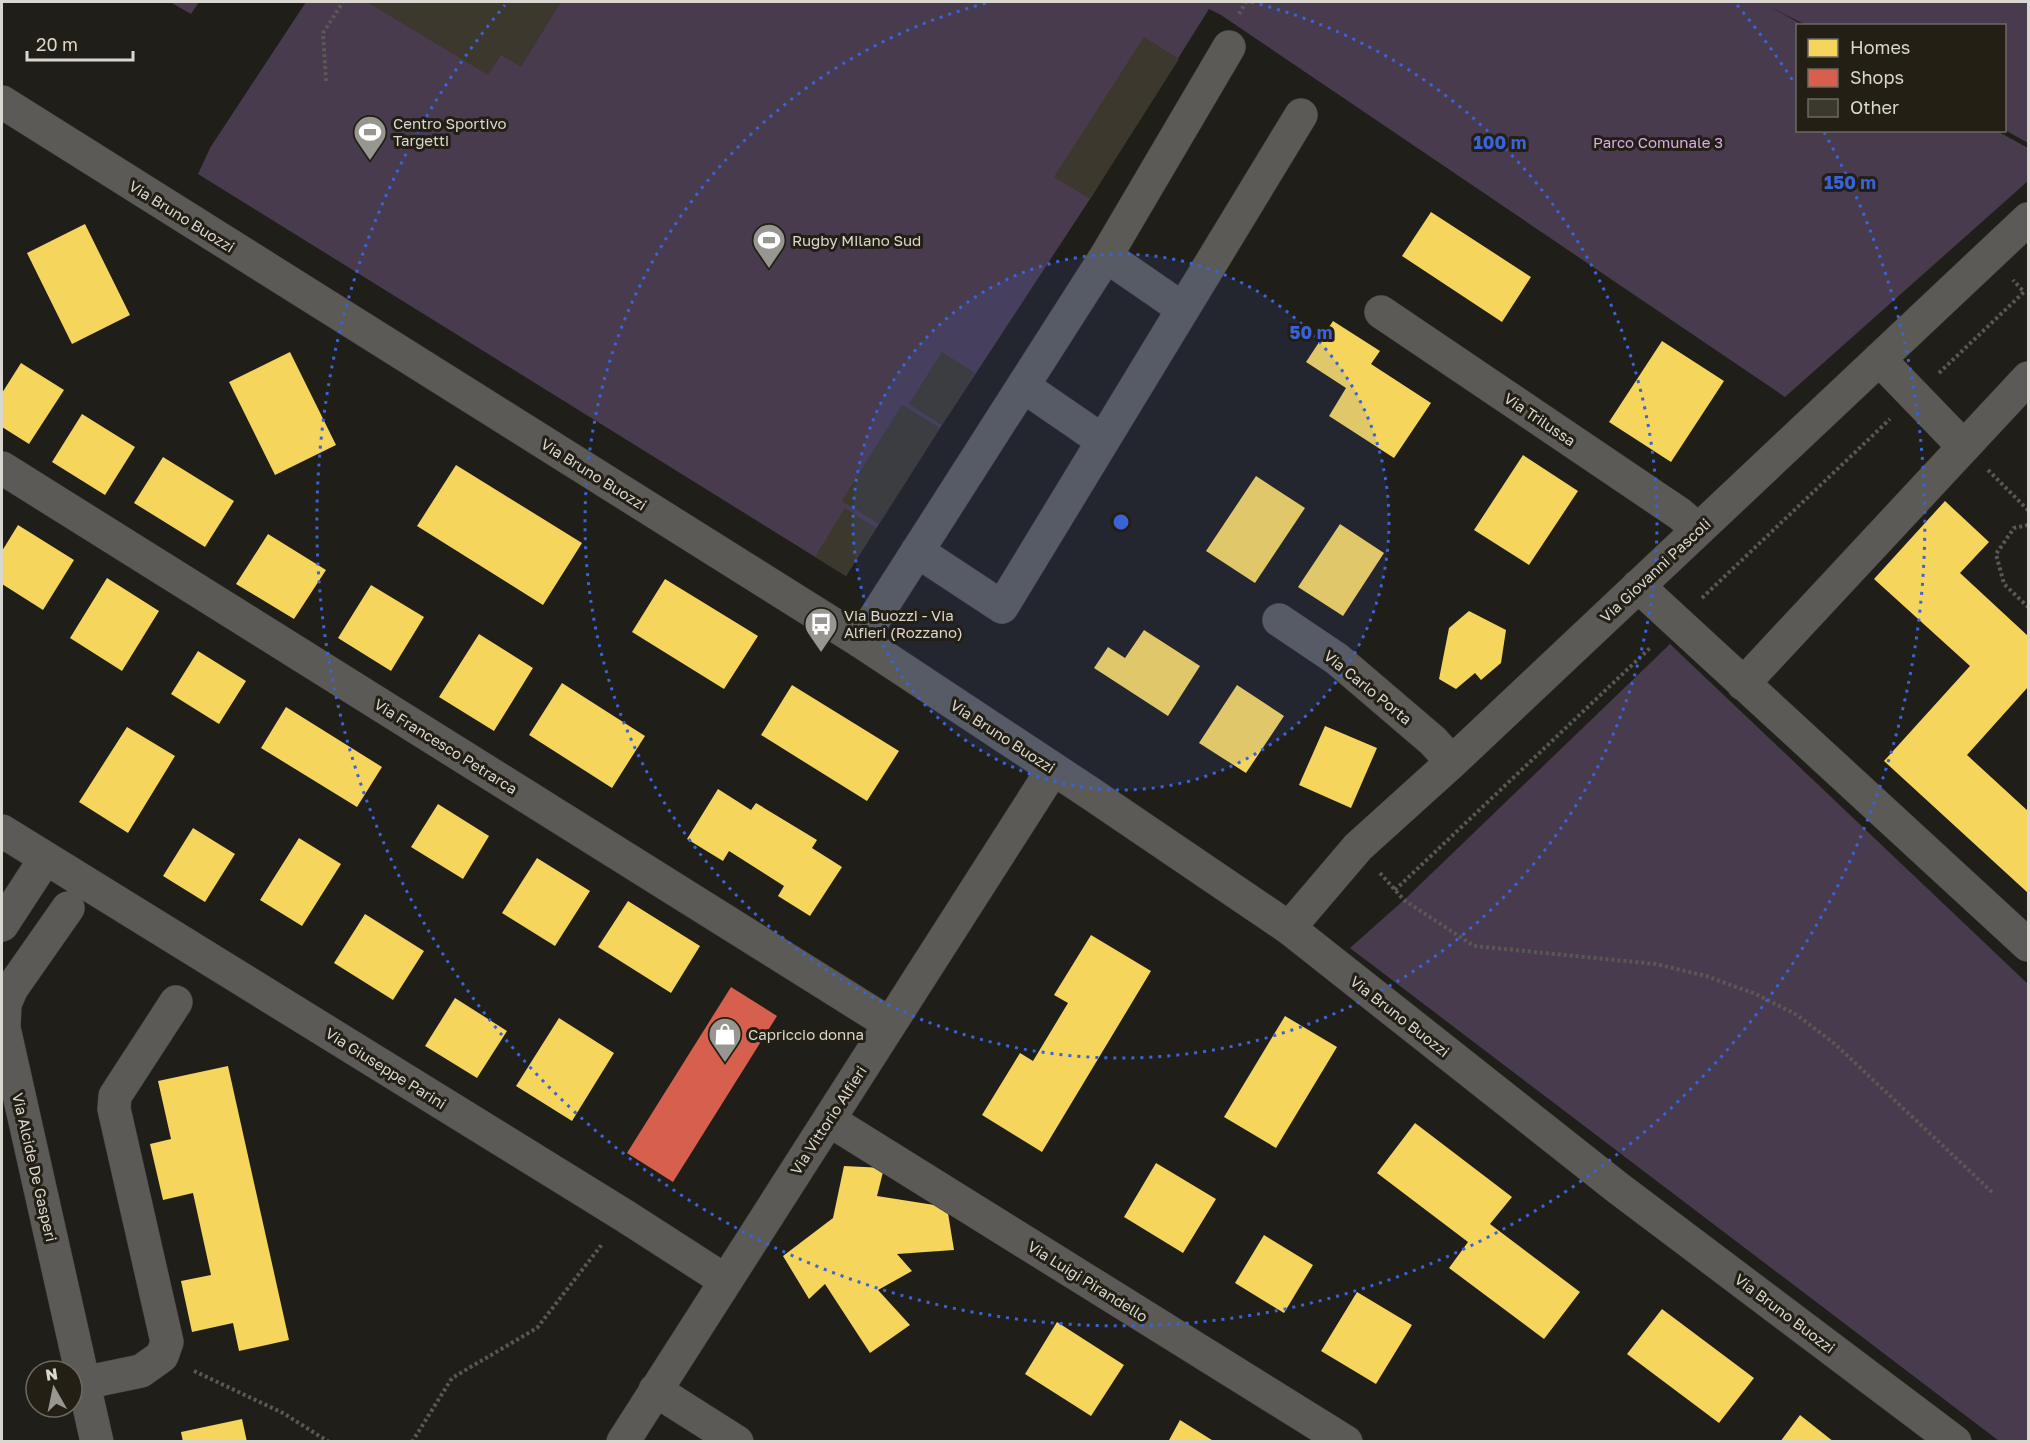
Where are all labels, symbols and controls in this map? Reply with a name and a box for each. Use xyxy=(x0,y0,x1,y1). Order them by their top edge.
scale bar xyxy=(27,24,134,62)
legend xyxy=(1796,24,2006,132)
text: 20 m xyxy=(36,33,78,55)
text: Homes xyxy=(1850,36,1910,58)
text: Shops xyxy=(1850,66,1904,88)
text: Other xyxy=(1850,96,1899,118)
sports icon: Centro Sportivo Targetti xyxy=(352,114,388,161)
place label: Centro Sportivo Targetti xyxy=(393,114,507,149)
text: 100 m xyxy=(1474,131,1526,153)
park label: Parco Comunale 3 xyxy=(1593,133,1723,151)
text: 150 m xyxy=(1824,171,1876,193)
street label: Via Bruno Buozzi xyxy=(126,176,238,256)
sports icon: Rugby Milano Sud xyxy=(751,222,787,269)
place label: Rugby Milano Sud xyxy=(792,231,921,249)
text: 50 m xyxy=(1290,321,1332,343)
street label: Via Trilussa xyxy=(1501,389,1579,449)
street label: Via Bruno Buozzi xyxy=(538,434,650,514)
centre of rings xyxy=(1111,512,1131,532)
street label: Via Giovanni Pascoli xyxy=(1596,514,1714,626)
bus stop icon: Via Buozzi - Via Alfieri (Rozzano) xyxy=(803,606,839,653)
place label: Via Buozzi - Via Alfieri (Rozzano) xyxy=(844,606,963,641)
street label: Via Carlo Porta xyxy=(1321,646,1415,728)
street label: Via Francesco Petrarca xyxy=(371,695,521,797)
street label: Via Bruno Buozzi xyxy=(947,696,1059,776)
street label: Via Bruno Buozzi xyxy=(1347,972,1453,1060)
shop icon: Capriccio donna xyxy=(707,1016,743,1063)
street label: Via Giuseppe Parini xyxy=(322,1024,450,1112)
place label: Capriccio donna xyxy=(748,1025,864,1043)
street label: Via Vittorio Alfieri xyxy=(786,1062,870,1178)
street label: Via Alcide De Gasperi xyxy=(9,1091,61,1243)
street label: Via Luigi Pirandello xyxy=(1025,1237,1151,1325)
street label: Via Bruno Buozzi xyxy=(1731,1269,1839,1357)
north arrow xyxy=(24,1359,84,1419)
text: N xyxy=(44,1363,59,1385)

